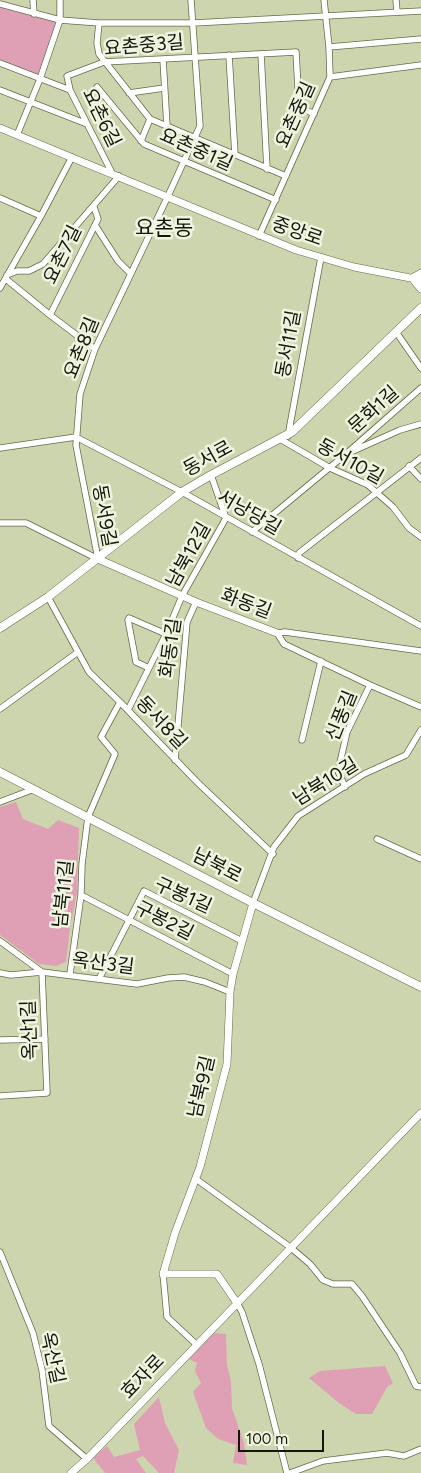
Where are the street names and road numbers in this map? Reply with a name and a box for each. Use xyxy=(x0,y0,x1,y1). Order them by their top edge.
street label: 요촌중3길 xyxy=(103,31,185,61)
street label: 요촌중길 xyxy=(271,78,321,152)
street label: 요촌6길 xyxy=(77,85,125,151)
street label: 요촌중1길 xyxy=(156,124,236,176)
street label: 중앙로 xyxy=(268,213,326,251)
street label: 요촌7길 xyxy=(39,222,87,288)
street label: 동서11길 xyxy=(272,308,306,380)
street label: 요촌8길 xyxy=(59,314,105,382)
street label: 문화1길 xyxy=(344,381,404,439)
street label: 동서10길 xyxy=(313,434,387,490)
street label: 동서로 xyxy=(180,436,236,482)
street label: 동서9길 xyxy=(87,483,121,549)
street label: 서낭당길 xyxy=(213,486,285,540)
street label: 남북12길 xyxy=(162,518,216,592)
street label: 화동길 xyxy=(217,584,275,624)
street label: 화동1길 xyxy=(156,617,186,679)
street label: 신풍길 xyxy=(322,687,362,745)
street label: 동서8길 xyxy=(131,692,191,754)
street label: 남북10길 xyxy=(289,753,363,811)
street label: 남북로 xyxy=(188,844,246,888)
street label: 남북11길 xyxy=(49,859,79,929)
street label: 구봉1길 xyxy=(151,873,215,919)
street label: 구봉2길 xyxy=(131,897,197,945)
street label: 옥산3길 xyxy=(70,949,136,979)
street label: 옥산1길 xyxy=(18,999,42,1061)
street label: 남북9길 xyxy=(184,1054,220,1120)
street label: 옥산길 xyxy=(35,1330,69,1386)
street label: 효자로 xyxy=(117,1350,169,1404)

